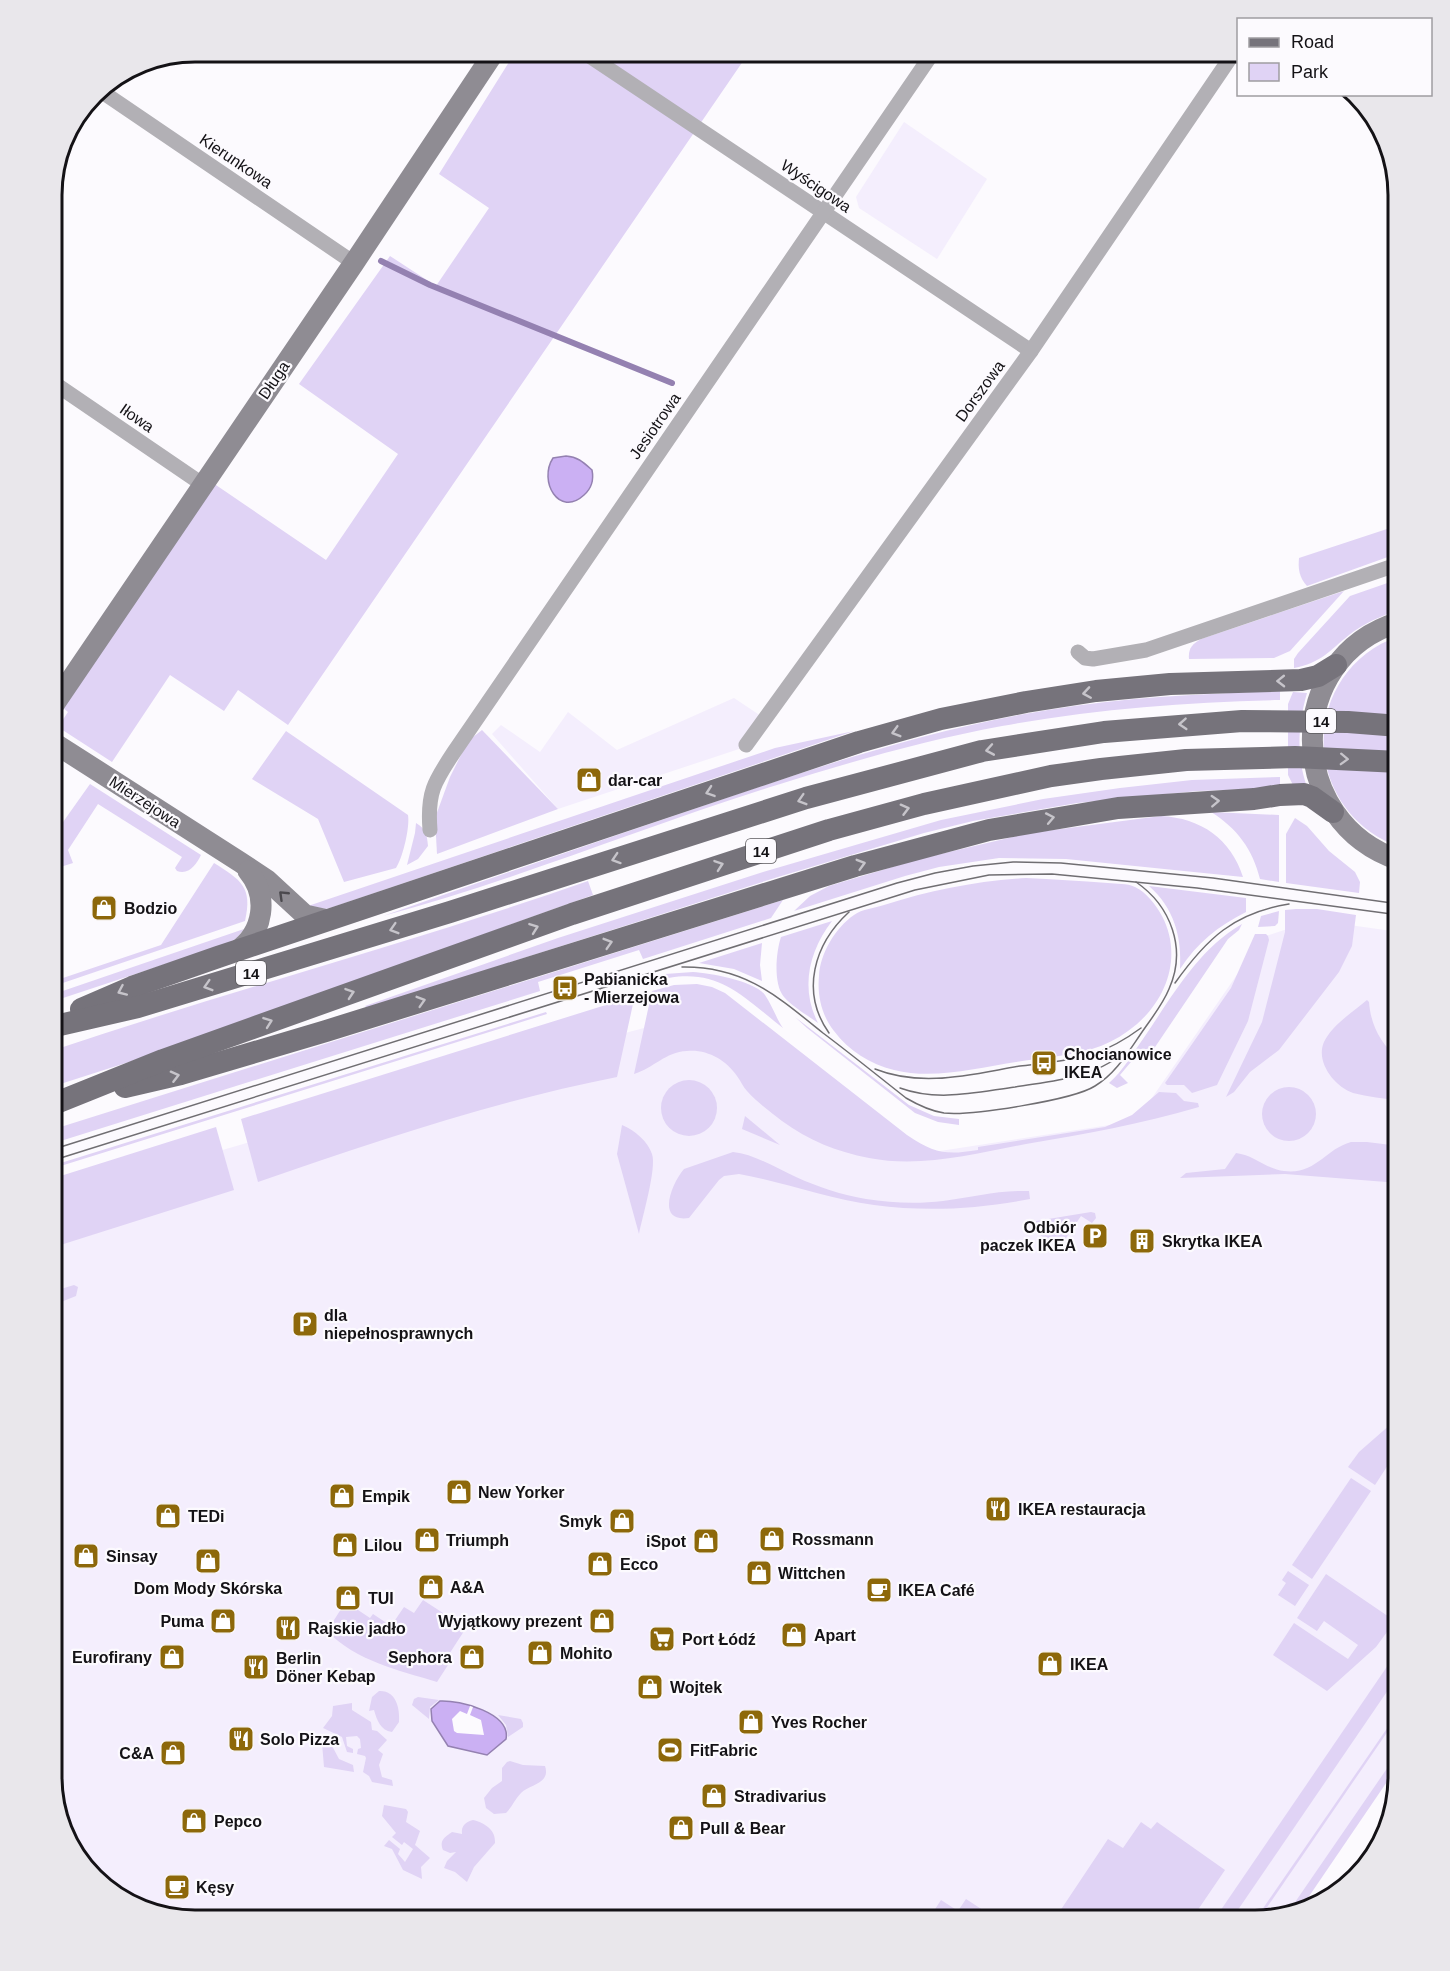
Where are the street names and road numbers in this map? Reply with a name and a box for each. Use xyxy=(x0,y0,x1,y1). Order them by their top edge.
street label: Kierunkowa xyxy=(197,131,275,191)
street label: Wyścigowa xyxy=(778,156,854,216)
street label: Dorszowa xyxy=(952,357,1008,425)
street label: Długa xyxy=(255,358,293,402)
street label: Jesiotrowa xyxy=(626,390,684,462)
street label: Iłowa xyxy=(117,400,157,436)
road number: 14 xyxy=(1306,709,1336,733)
street label: Mierzejowa xyxy=(106,773,184,831)
road number: 14 xyxy=(746,839,776,863)
road number: 14 xyxy=(236,961,266,985)

